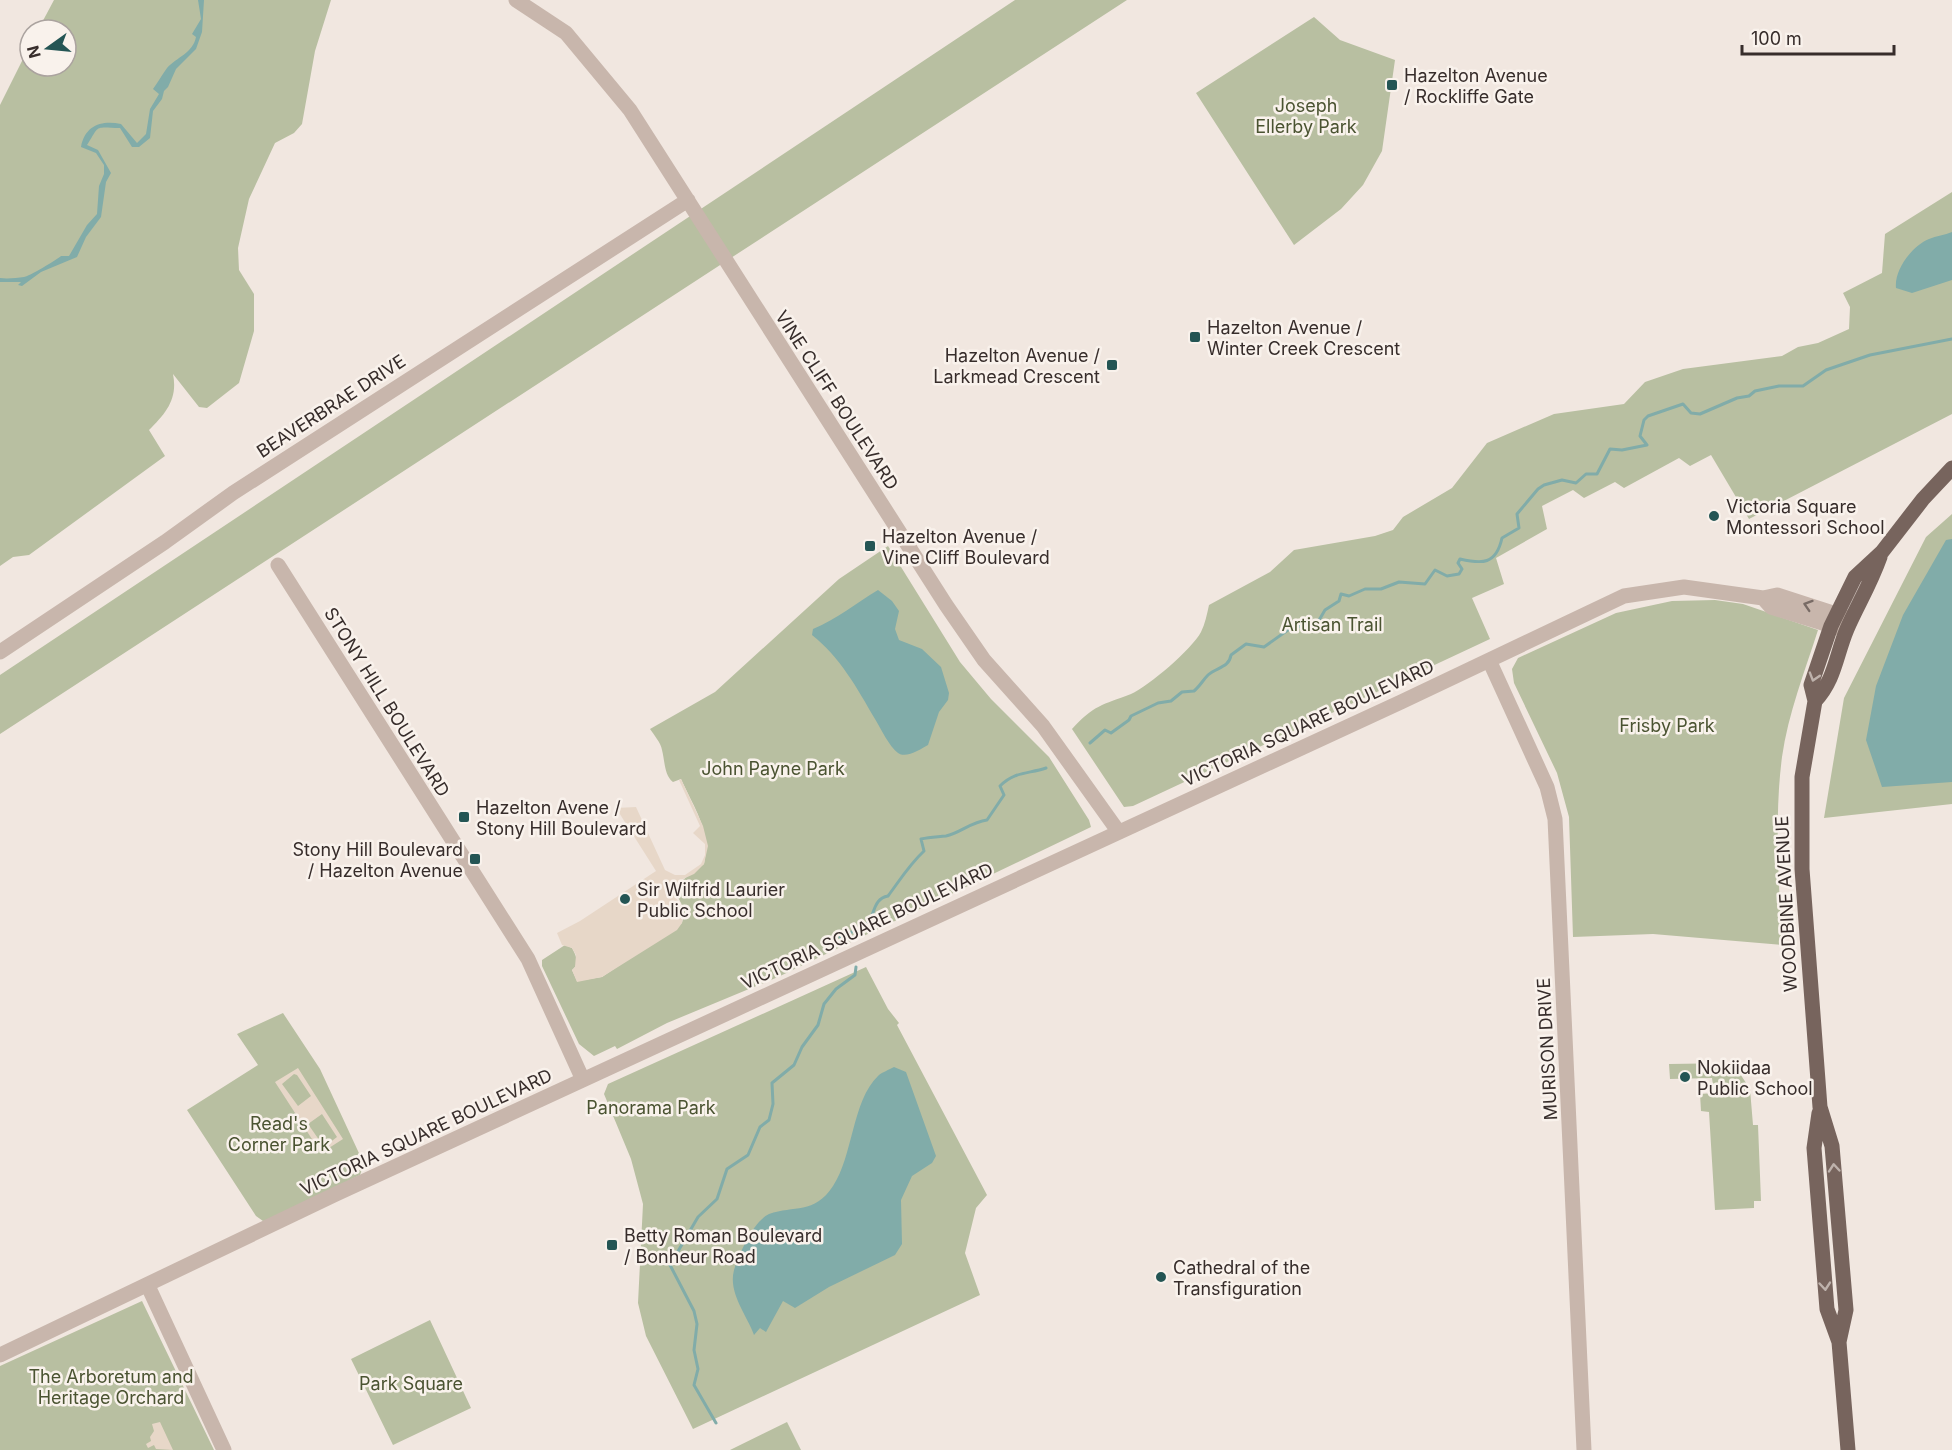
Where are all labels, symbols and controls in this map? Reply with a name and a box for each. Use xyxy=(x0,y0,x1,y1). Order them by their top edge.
north arrow xyxy=(18,18,78,78)
scale bar xyxy=(1742,18,1894,56)
text: 100 m xyxy=(1751,28,1802,49)
text: N xyxy=(22,43,45,60)
place label: Hazelton Avenue / Rockliffe Gate xyxy=(1404,65,1548,107)
marker: Hazelton Avenue / Rockliffe Gate xyxy=(1385,78,1399,92)
park label: Joseph Ellerby Park xyxy=(1255,95,1357,137)
street label: VINE CLIFF BOULEVARD xyxy=(771,307,903,493)
place label: Hazelton Avenue / Winter Creek Crescent xyxy=(1207,317,1400,359)
marker: Hazelton Avenue / Winter Creek Crescent xyxy=(1188,330,1202,344)
place label: Hazelton Avenue / Larkmead Crescent xyxy=(933,345,1101,387)
street label: BEAVERBRAE DRIVE xyxy=(253,350,409,462)
marker: Hazelton Avenue / Larkmead Crescent xyxy=(1105,358,1119,372)
place label: Victoria Square Montessori School xyxy=(1726,496,1885,538)
marker: Victoria Square Montessori School xyxy=(1707,509,1721,523)
place label: Hazelton Avenue / Vine Cliff Boulevard xyxy=(882,526,1050,568)
marker: Hazelton Avenue / Vine Cliff Boulevard xyxy=(863,539,877,553)
one-way arrow xyxy=(1803,599,1814,612)
street label: STONY HILL BOULEVARD xyxy=(320,604,454,800)
park label: Artisan Trail xyxy=(1281,614,1383,635)
street label: VICTORIA SQUARE BOULEVARD xyxy=(1179,655,1437,791)
one-way arrow xyxy=(1809,671,1821,682)
park label: Frisby Park xyxy=(1619,715,1715,736)
park label: John Payne Park xyxy=(701,758,845,779)
place label: Hazelton Avene / Stony Hill Boulevard xyxy=(476,797,646,839)
marker: Hazelton Avene / Stony Hill Boulevard xyxy=(457,810,471,824)
street label: WOODBINE AVENUE xyxy=(1771,815,1801,993)
place label: Stony Hill Boulevard / Hazelton Avenue xyxy=(293,839,463,881)
marker: Stony Hill Boulevard / Hazelton Avenue xyxy=(468,852,482,866)
street label: VICTORIA SQUARE BOULEVARD xyxy=(738,858,996,994)
place label: Sir Wilfrid Laurier Public School xyxy=(637,879,785,921)
marker: Sir Wilfrid Laurier Public School xyxy=(618,892,632,906)
street label: MURISON DRIVE xyxy=(1533,977,1561,1121)
place label: Nokiidaa Public School xyxy=(1697,1057,1813,1099)
street label: VICTORIA SQUARE BOULEVARD xyxy=(297,1064,555,1200)
marker: Nokiidaa Public School xyxy=(1678,1070,1692,1084)
park label: Panorama Park xyxy=(586,1097,716,1118)
park label: Read's Corner Park xyxy=(228,1113,330,1155)
one-way arrow xyxy=(1827,1163,1840,1172)
place label: Betty Roman Boulevard / Bonheur Road xyxy=(624,1225,822,1267)
marker: Betty Roman Boulevard / Bonheur Road xyxy=(605,1238,619,1252)
place label: Cathedral of the Transfiguration xyxy=(1173,1257,1310,1299)
marker: Cathedral of the Transfiguration xyxy=(1154,1270,1168,1284)
one-way arrow xyxy=(1819,1281,1832,1290)
park label: The Arboretum and Heritage Orchard xyxy=(28,1366,194,1408)
park label: Park Square xyxy=(359,1373,463,1394)

